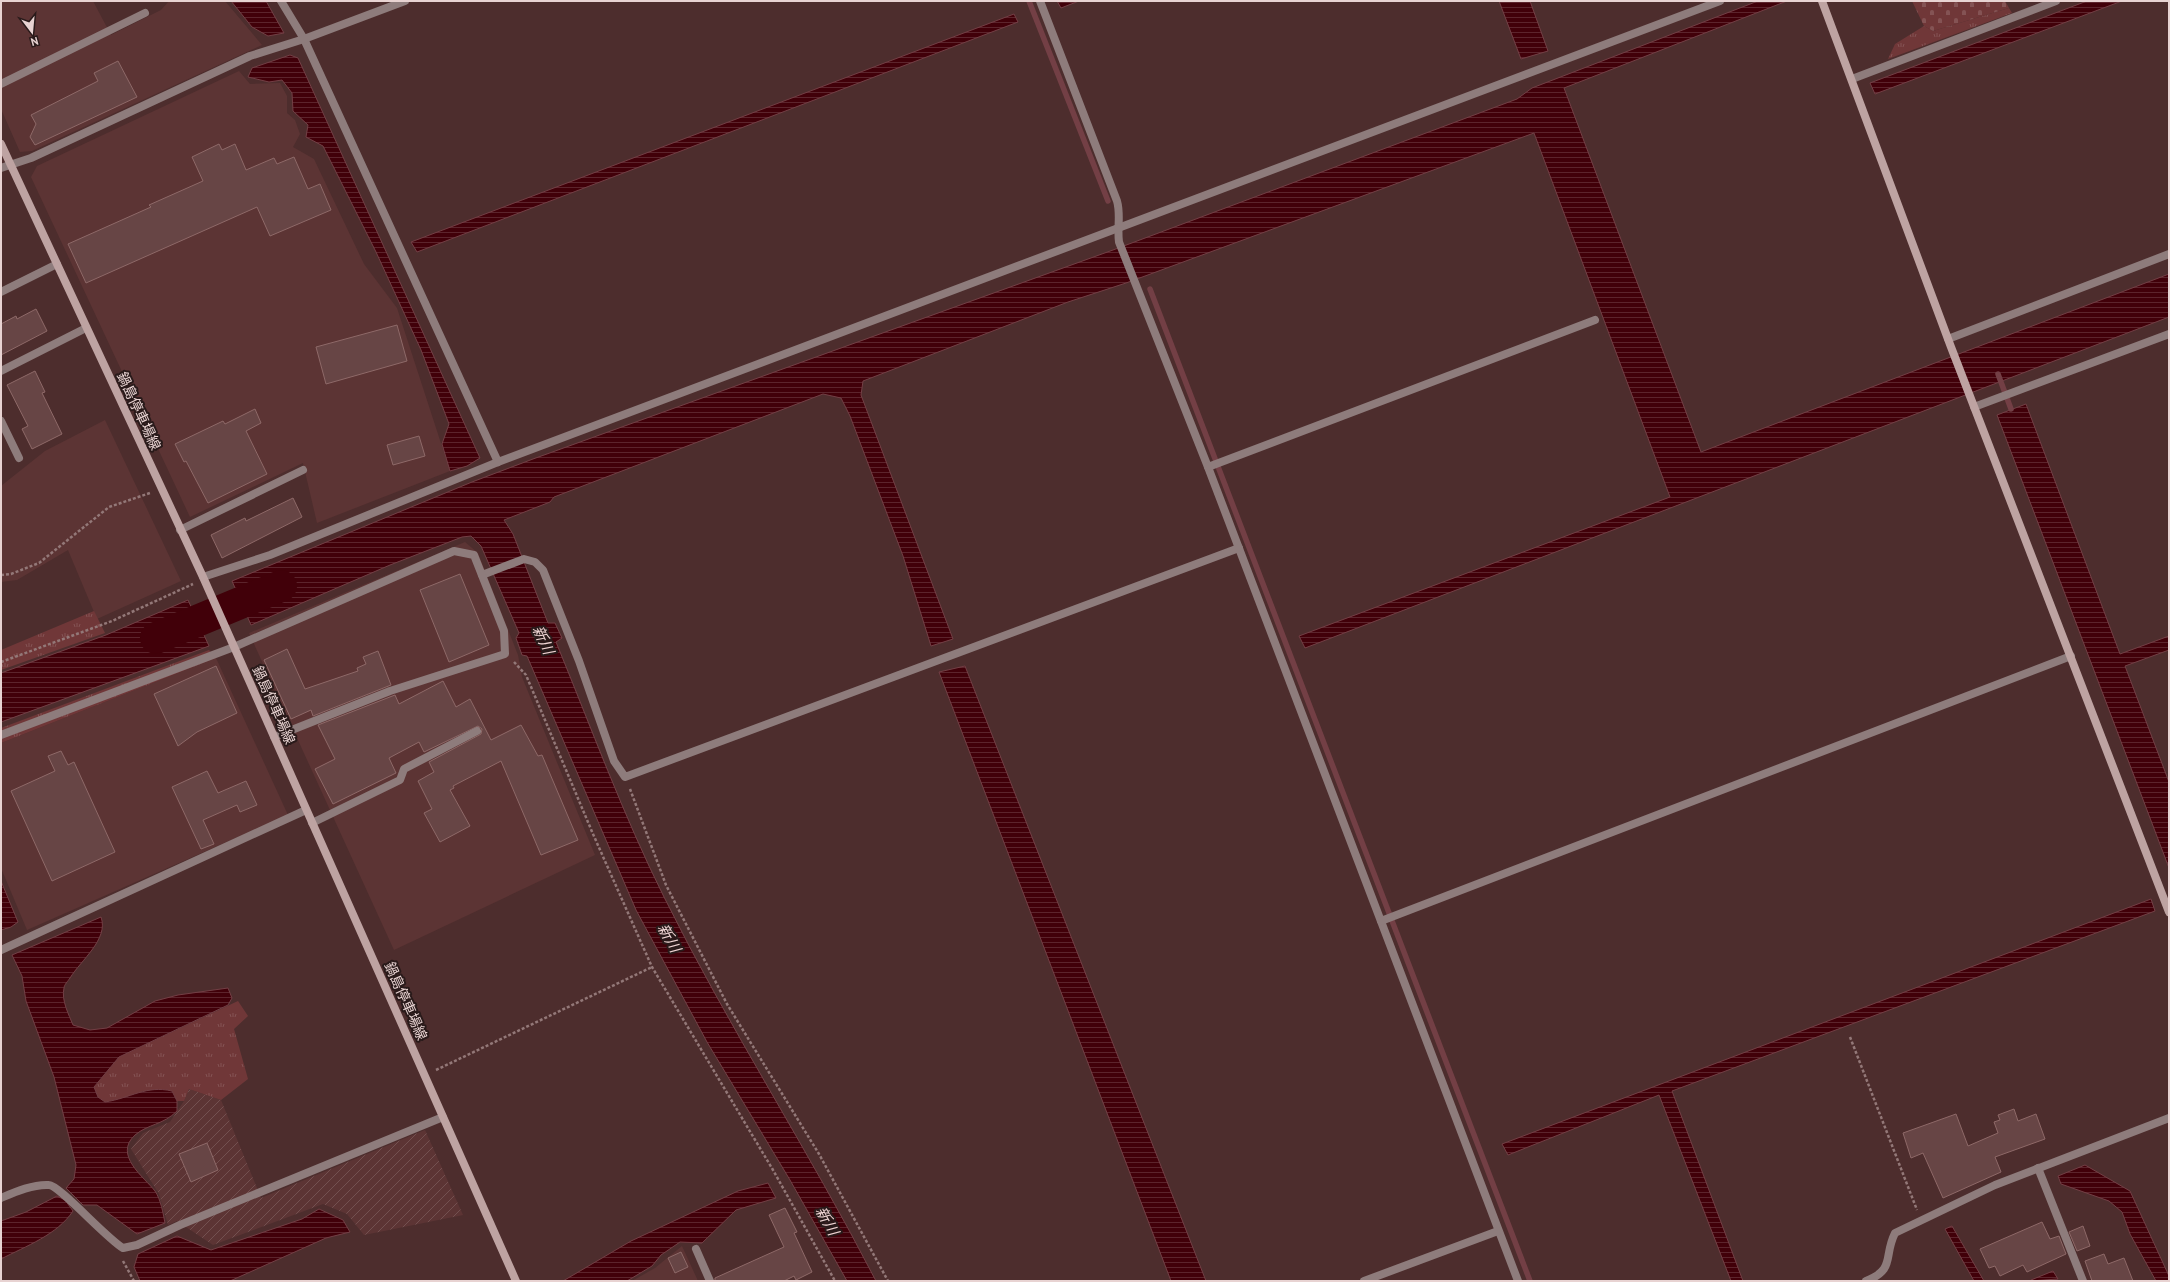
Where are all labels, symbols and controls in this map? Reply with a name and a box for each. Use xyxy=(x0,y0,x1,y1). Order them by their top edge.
north arrow xyxy=(12,12,52,52)
text: N xyxy=(29,34,40,49)
street label: 鍋島停車場線 xyxy=(113,369,165,453)
water label: 新川 xyxy=(529,622,559,659)
street label: 鍋島停車場線 xyxy=(249,663,299,747)
water label: 新川 xyxy=(654,920,686,957)
street label: 鍋島停車場線 xyxy=(381,959,431,1043)
water label: 新川 xyxy=(812,1203,844,1240)

